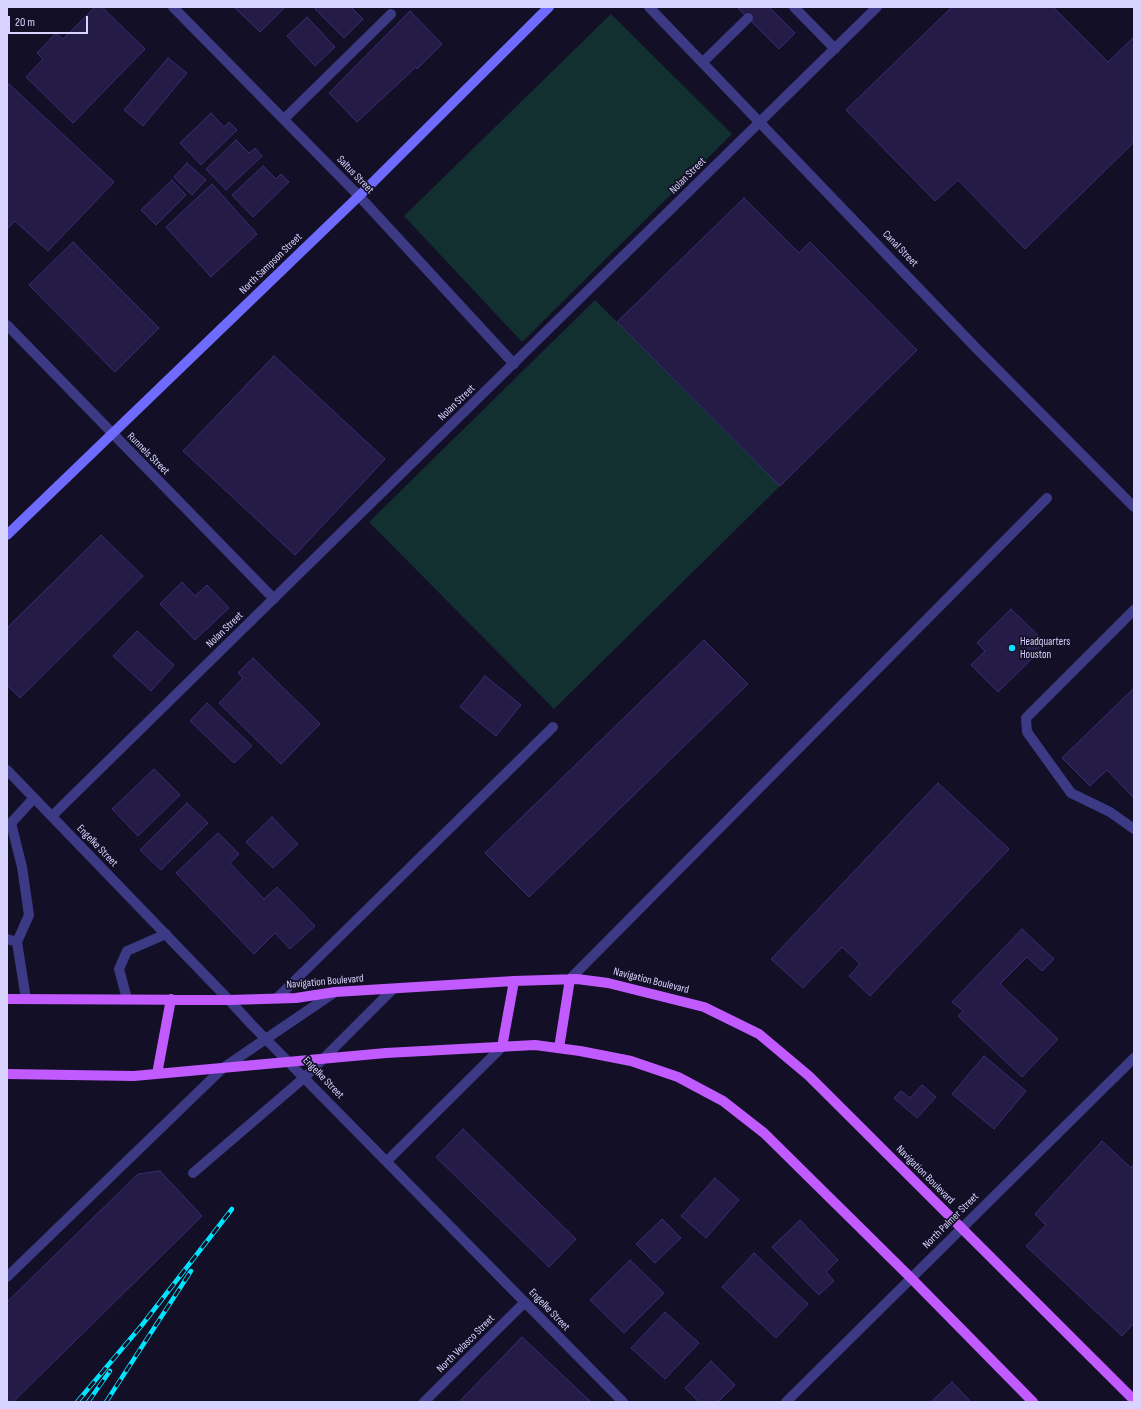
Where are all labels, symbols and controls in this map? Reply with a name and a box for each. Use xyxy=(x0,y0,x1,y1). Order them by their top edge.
scale bar xyxy=(10,8,90,34)
text: 20 m xyxy=(15,15,35,30)
street label: Saltus Street xyxy=(334,153,376,197)
street label: Nolan Street xyxy=(667,155,709,197)
street label: Canal Street xyxy=(880,228,920,270)
street label: North Sampson Street xyxy=(237,231,305,297)
street label: Nolan Street xyxy=(436,382,478,424)
street label: Runnels Street xyxy=(124,430,172,478)
street label: Nolan Street xyxy=(204,609,246,651)
place label: Headquarters Houston xyxy=(1020,635,1070,661)
marker: Headquarters Houston xyxy=(1007,643,1017,653)
street label: Engelke Street xyxy=(74,822,120,870)
street label: Navigation Boulevard xyxy=(612,965,690,997)
street label: Navigation Boulevard xyxy=(286,972,364,992)
street label: Engelke Street xyxy=(300,1054,346,1102)
street label: Navigation Boulevard xyxy=(893,1143,957,1207)
street label: North Palmer Street xyxy=(920,1190,982,1252)
street label: Engelke Street xyxy=(526,1286,572,1334)
street label: North Velasco Street xyxy=(434,1312,498,1376)

